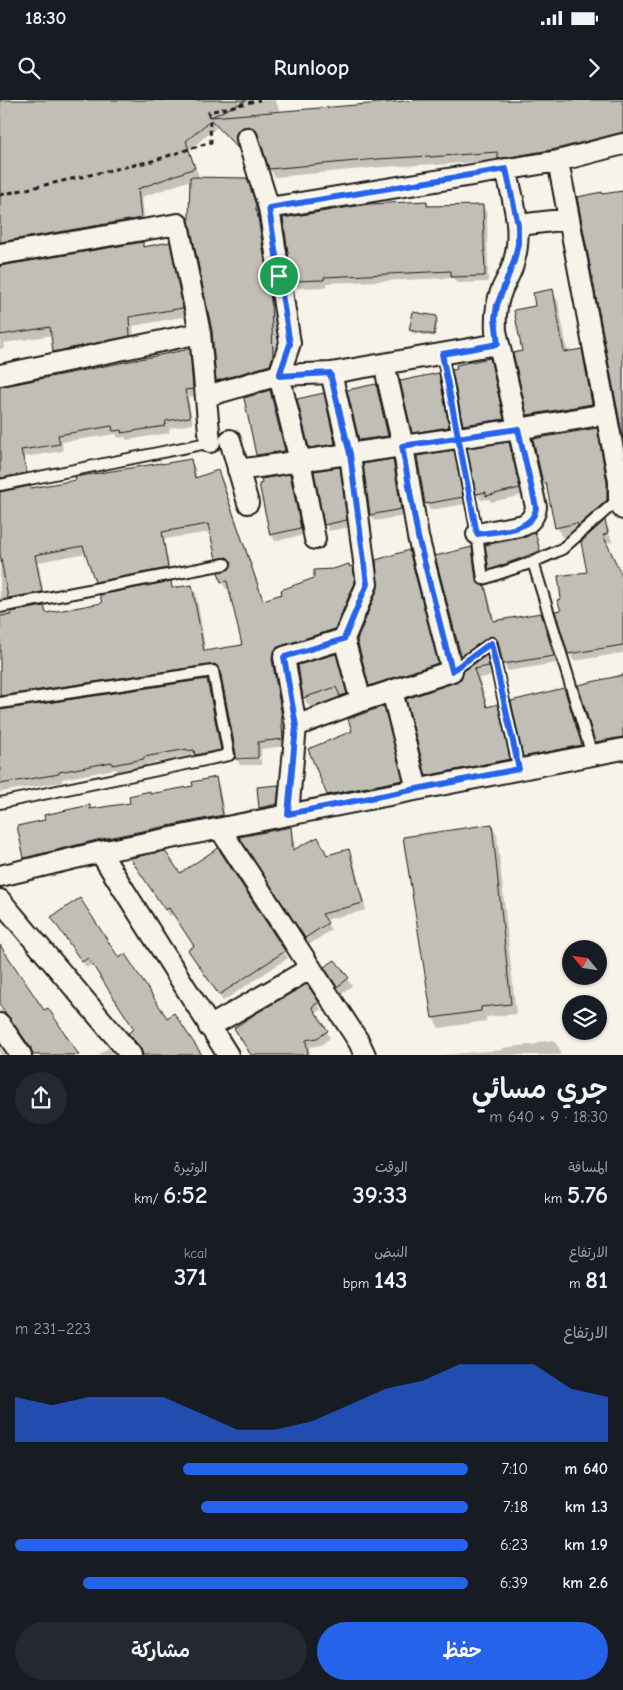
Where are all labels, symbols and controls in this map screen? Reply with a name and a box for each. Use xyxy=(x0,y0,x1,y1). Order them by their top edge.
text: 18:30 xyxy=(25,7,66,29)
icon: search xyxy=(15,54,43,82)
icon: forward xyxy=(580,54,608,82)
text: Runloop xyxy=(274,55,349,81)
pin xyxy=(258,255,300,297)
icon: arrive xyxy=(265,262,293,290)
north arrow xyxy=(562,940,608,985)
map controls xyxy=(562,940,607,1040)
button: layers xyxy=(562,995,607,1040)
button: share xyxy=(15,1072,67,1124)
text: جري مسائي xyxy=(472,1073,608,1105)
text: 18:30 · 9 × 640 m xyxy=(489,1108,608,1126)
text: الوتيرة xyxy=(174,1159,207,1176)
text: الوقت xyxy=(375,1159,408,1176)
text: المسافة xyxy=(568,1159,608,1176)
text: 6:52 xyxy=(163,1180,207,1209)
text: 39:33 xyxy=(352,1180,408,1209)
text: 5.76 xyxy=(567,1180,608,1209)
text: /km xyxy=(134,1190,163,1207)
text: km xyxy=(544,1190,567,1207)
text: النبض xyxy=(374,1244,408,1261)
text: الارتفاع xyxy=(569,1244,608,1261)
text: kcal xyxy=(184,1245,207,1262)
text: 371 xyxy=(174,1262,207,1291)
text: 143 xyxy=(374,1265,408,1294)
text: 81 xyxy=(585,1265,608,1294)
text: bpm xyxy=(343,1275,374,1292)
text: m xyxy=(569,1275,585,1292)
text: 223–231 m xyxy=(15,1320,91,1338)
text: الارتفاع xyxy=(563,1324,608,1342)
text: 7:10 xyxy=(501,1460,528,1478)
text: 640 m xyxy=(565,1460,608,1478)
text: 7:18 xyxy=(503,1498,528,1516)
text: 1.3 km xyxy=(565,1498,608,1516)
text: 6:23 xyxy=(500,1536,528,1554)
text: 1.9 km xyxy=(564,1536,608,1554)
text: 6:39 xyxy=(500,1574,528,1592)
text: 2.6 km xyxy=(563,1574,608,1592)
button: مشاركة xyxy=(15,1622,307,1680)
button: حفظ xyxy=(317,1622,608,1680)

